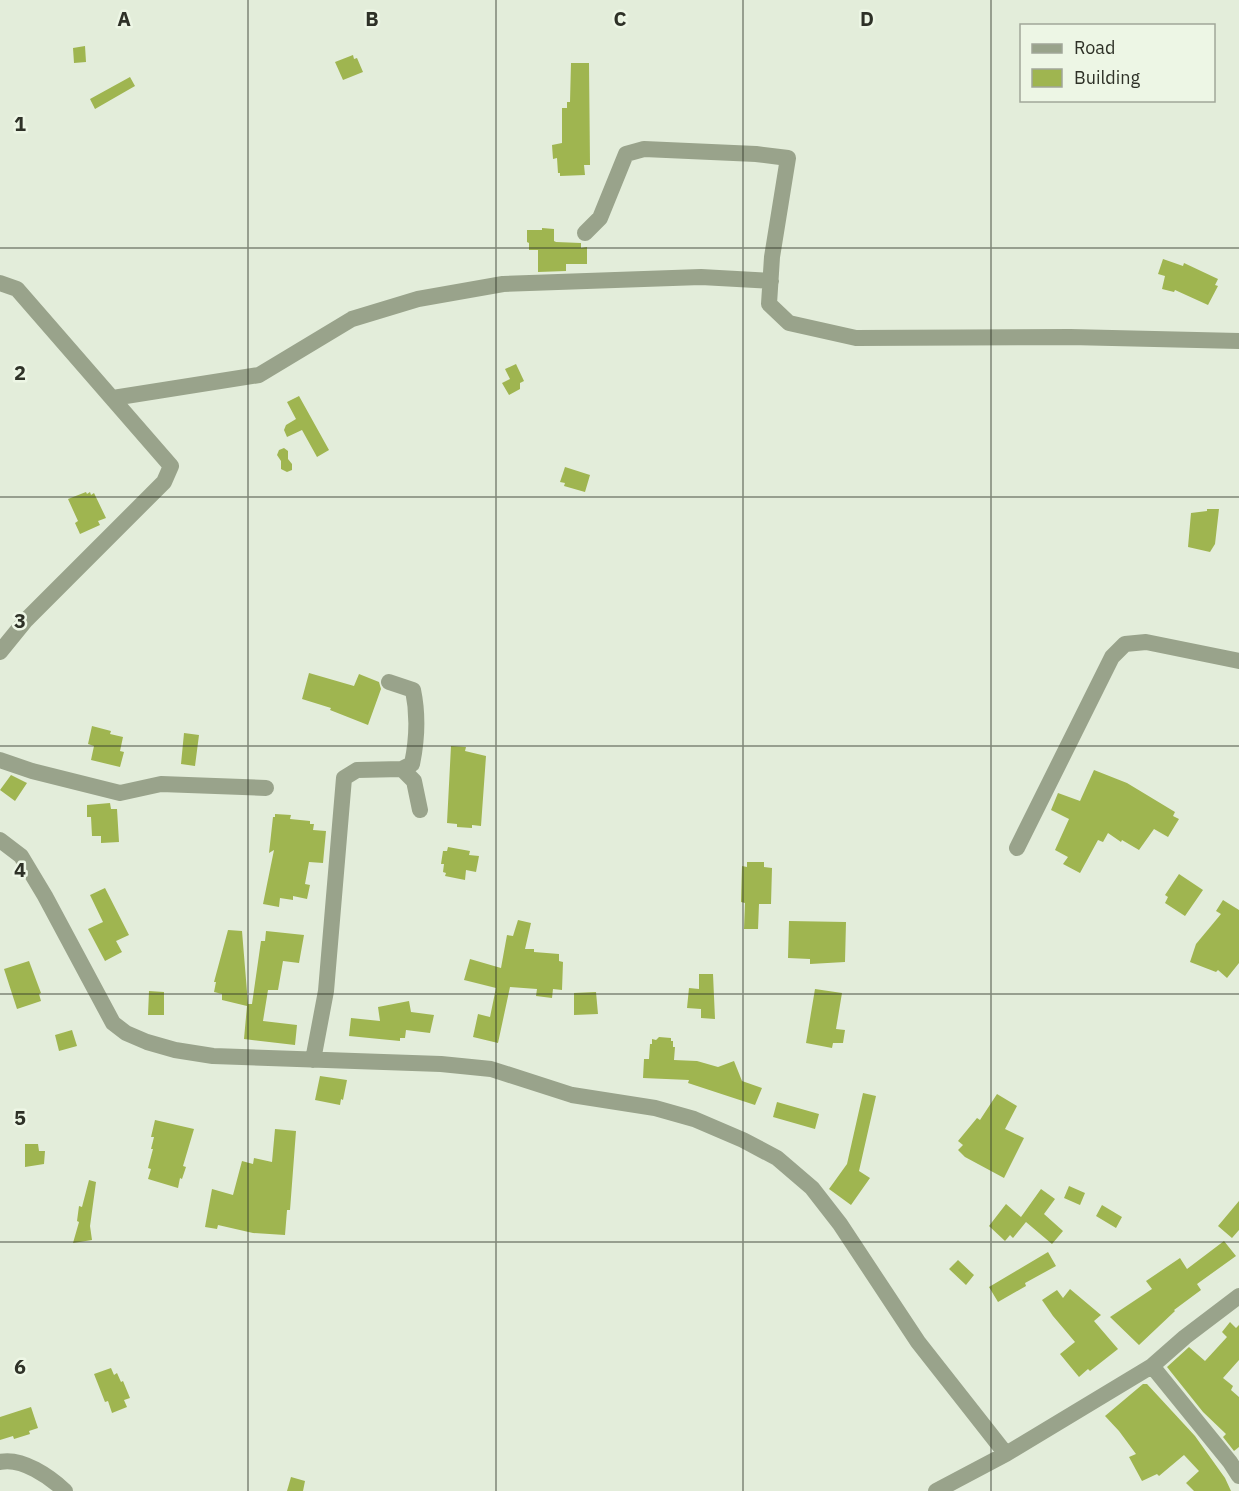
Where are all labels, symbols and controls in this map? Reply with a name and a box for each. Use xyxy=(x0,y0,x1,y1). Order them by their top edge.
text: A xyxy=(117,5,131,32)
text: B xyxy=(365,5,379,32)
text: C xyxy=(613,5,627,32)
text: D xyxy=(860,5,874,32)
legend xyxy=(1020,24,1215,102)
text: Road xyxy=(1074,36,1115,59)
text: Building xyxy=(1074,66,1141,89)
text: 1 xyxy=(14,110,26,137)
text: 2 xyxy=(14,359,26,386)
text: 3 xyxy=(14,607,26,634)
text: 4 xyxy=(14,856,26,883)
text: 5 xyxy=(14,1104,26,1131)
text: 6 xyxy=(14,1353,26,1380)

